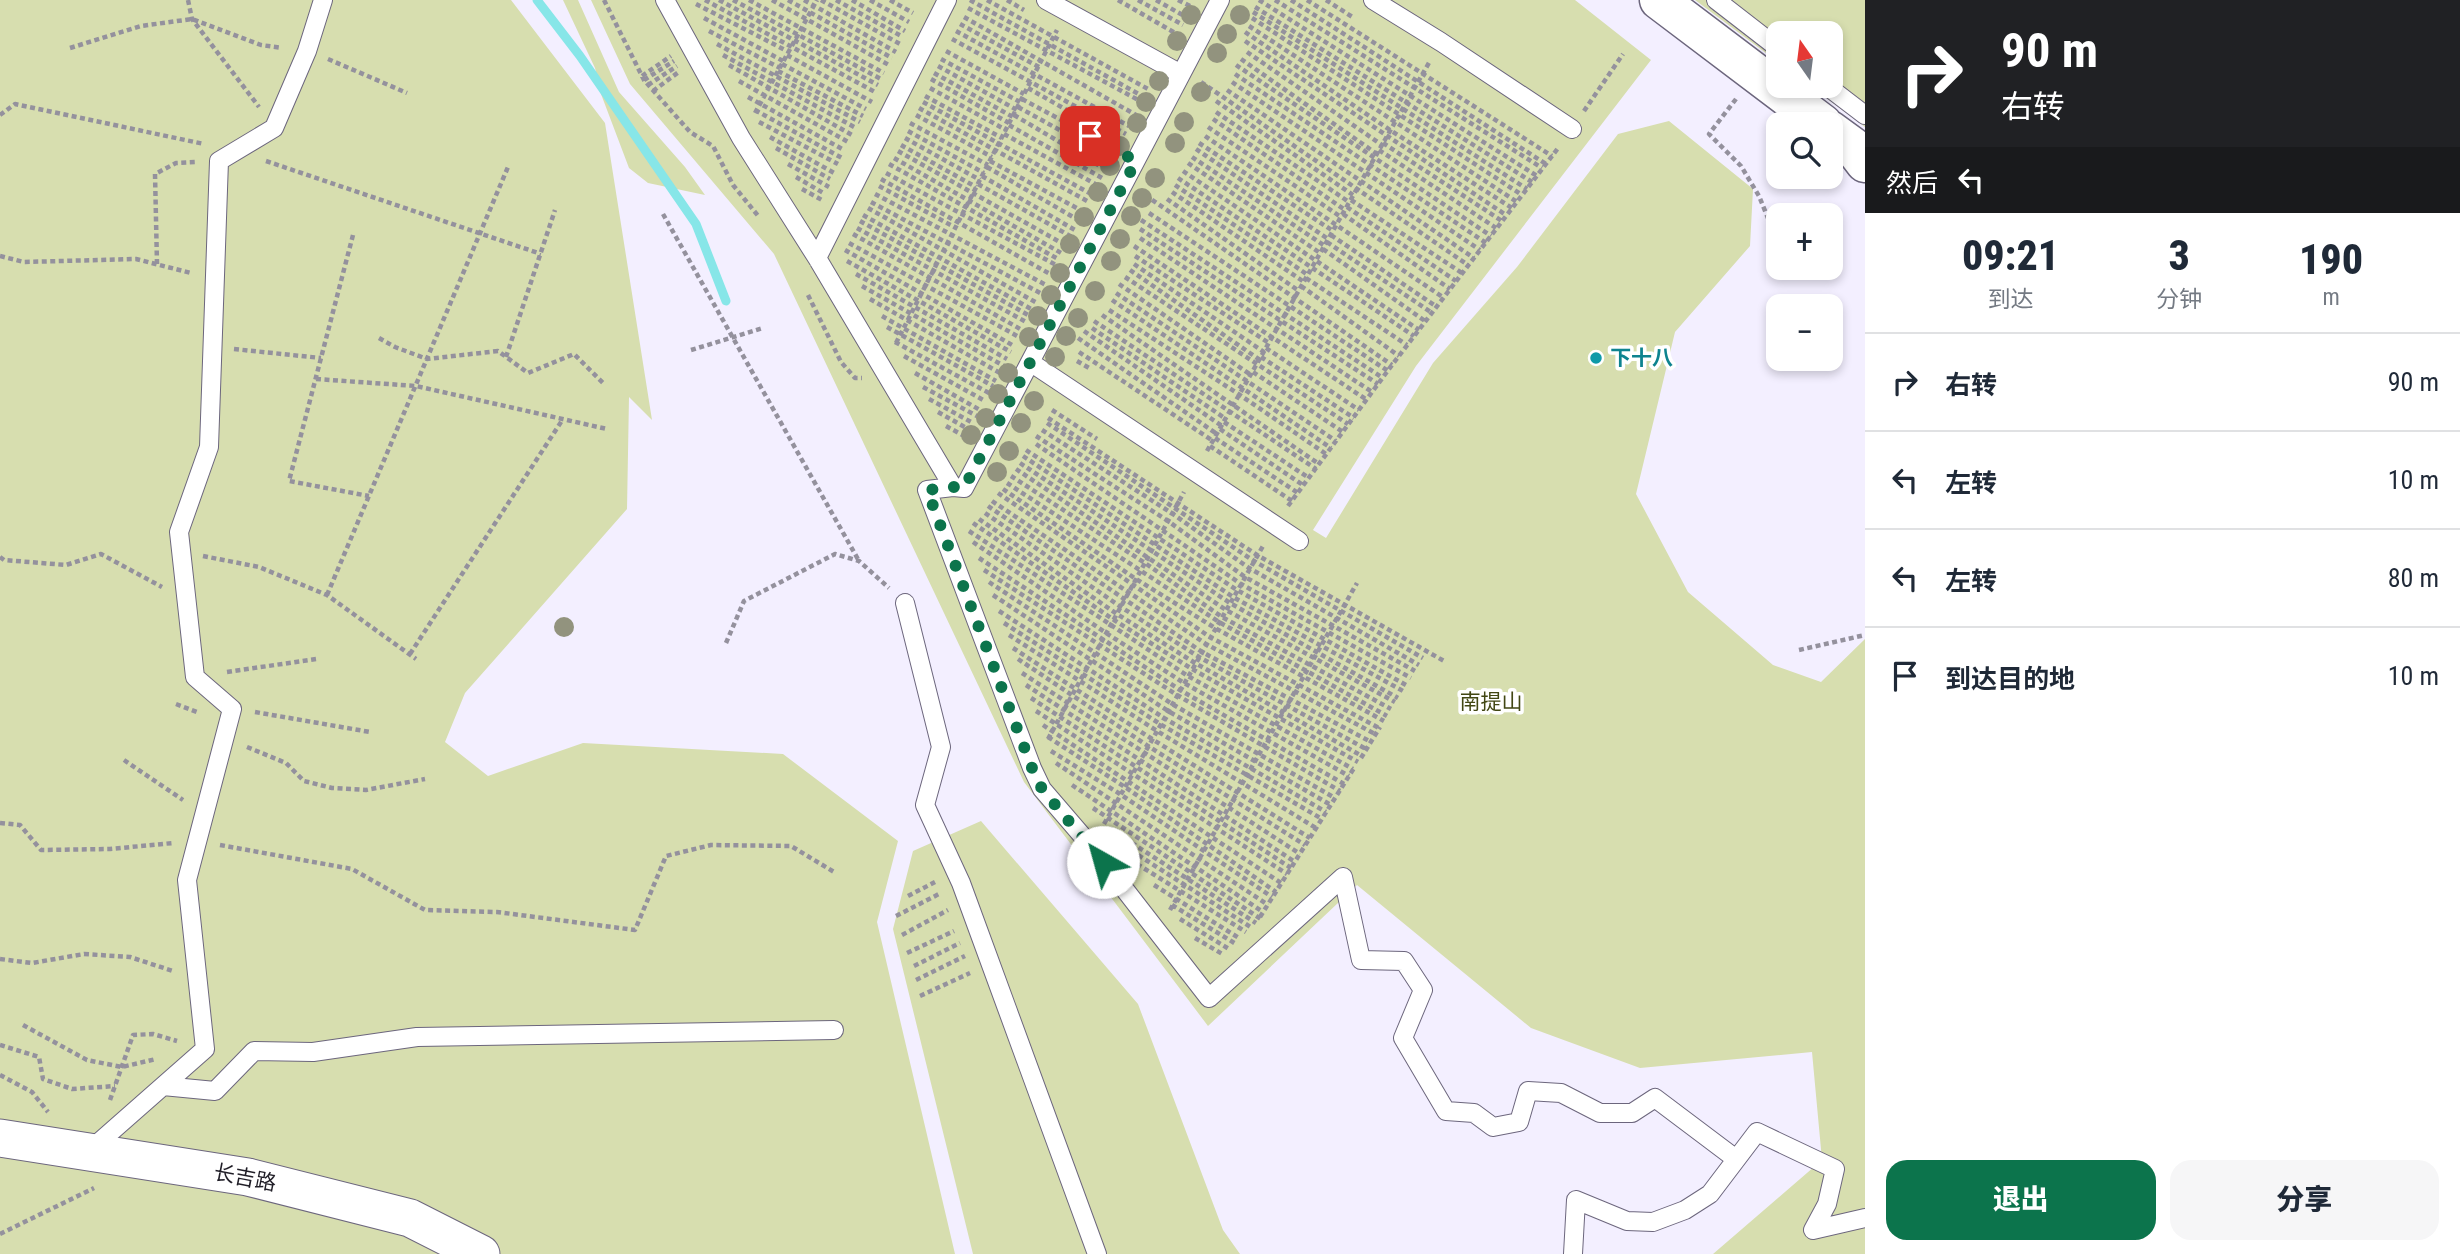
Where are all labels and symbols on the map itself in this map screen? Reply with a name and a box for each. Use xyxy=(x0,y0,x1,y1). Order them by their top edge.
north arrow xyxy=(1766,21,1843,98)
pin xyxy=(1060,106,1120,166)
place label: 下十八 xyxy=(1610,346,1673,370)
marker: 下十八 xyxy=(1588,350,1604,366)
park label: 南提山 xyxy=(1460,690,1523,714)
position arrow xyxy=(1066,825,1140,899)
street label: 长吉路 xyxy=(212,1160,278,1196)

